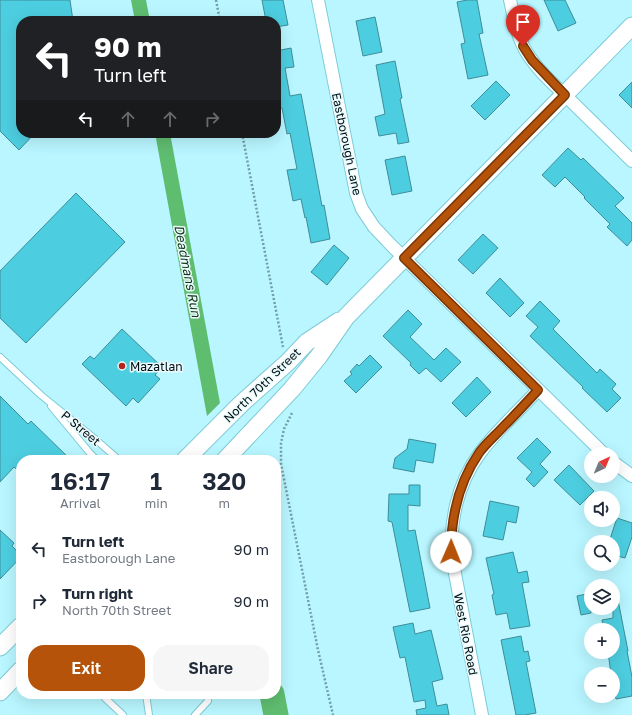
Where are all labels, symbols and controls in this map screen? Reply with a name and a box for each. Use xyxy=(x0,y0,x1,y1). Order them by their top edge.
pin xyxy=(506,5,540,46)
icon: arrive xyxy=(512,11,534,33)
text: 90 m xyxy=(94,30,161,63)
icon: left xyxy=(28,32,80,84)
text: Turn left xyxy=(94,64,167,86)
street label: Eastborough Lane xyxy=(329,91,365,197)
icon: left xyxy=(75,108,97,130)
icon: ahead xyxy=(117,108,139,130)
icon: ahead xyxy=(159,108,181,130)
icon: right xyxy=(201,108,223,130)
water label: Deadmans Run xyxy=(171,224,205,319)
street label: North 70th Street xyxy=(220,344,304,425)
place label: Mazatlan xyxy=(130,359,183,374)
marker: Mazatlan xyxy=(117,361,127,371)
street label: P Street xyxy=(58,407,104,449)
north arrow xyxy=(584,447,620,483)
map controls xyxy=(584,447,620,703)
text: 16:17 xyxy=(51,466,110,495)
text: 1 xyxy=(150,466,162,495)
text: 320 xyxy=(202,466,246,495)
button: sound xyxy=(584,491,620,527)
text: Arrival xyxy=(60,495,101,511)
text: min xyxy=(145,495,168,511)
text: m xyxy=(219,495,230,511)
position arrow xyxy=(430,531,472,573)
text: Turn left xyxy=(62,532,124,550)
button: search xyxy=(584,535,620,571)
icon: left xyxy=(28,538,50,560)
text: 90 m xyxy=(234,540,269,558)
text: Eastborough Lane xyxy=(62,550,175,566)
button: layers xyxy=(584,579,620,615)
text: Turn right xyxy=(62,584,133,602)
icon: right xyxy=(28,590,50,612)
text: 90 m xyxy=(234,592,269,610)
street label: West Rio Road xyxy=(451,592,481,676)
text: North 70th Street xyxy=(62,602,171,618)
button: + xyxy=(584,623,620,659)
button: Exit xyxy=(28,645,145,691)
button: Share xyxy=(153,645,269,691)
button: − xyxy=(584,667,620,703)

